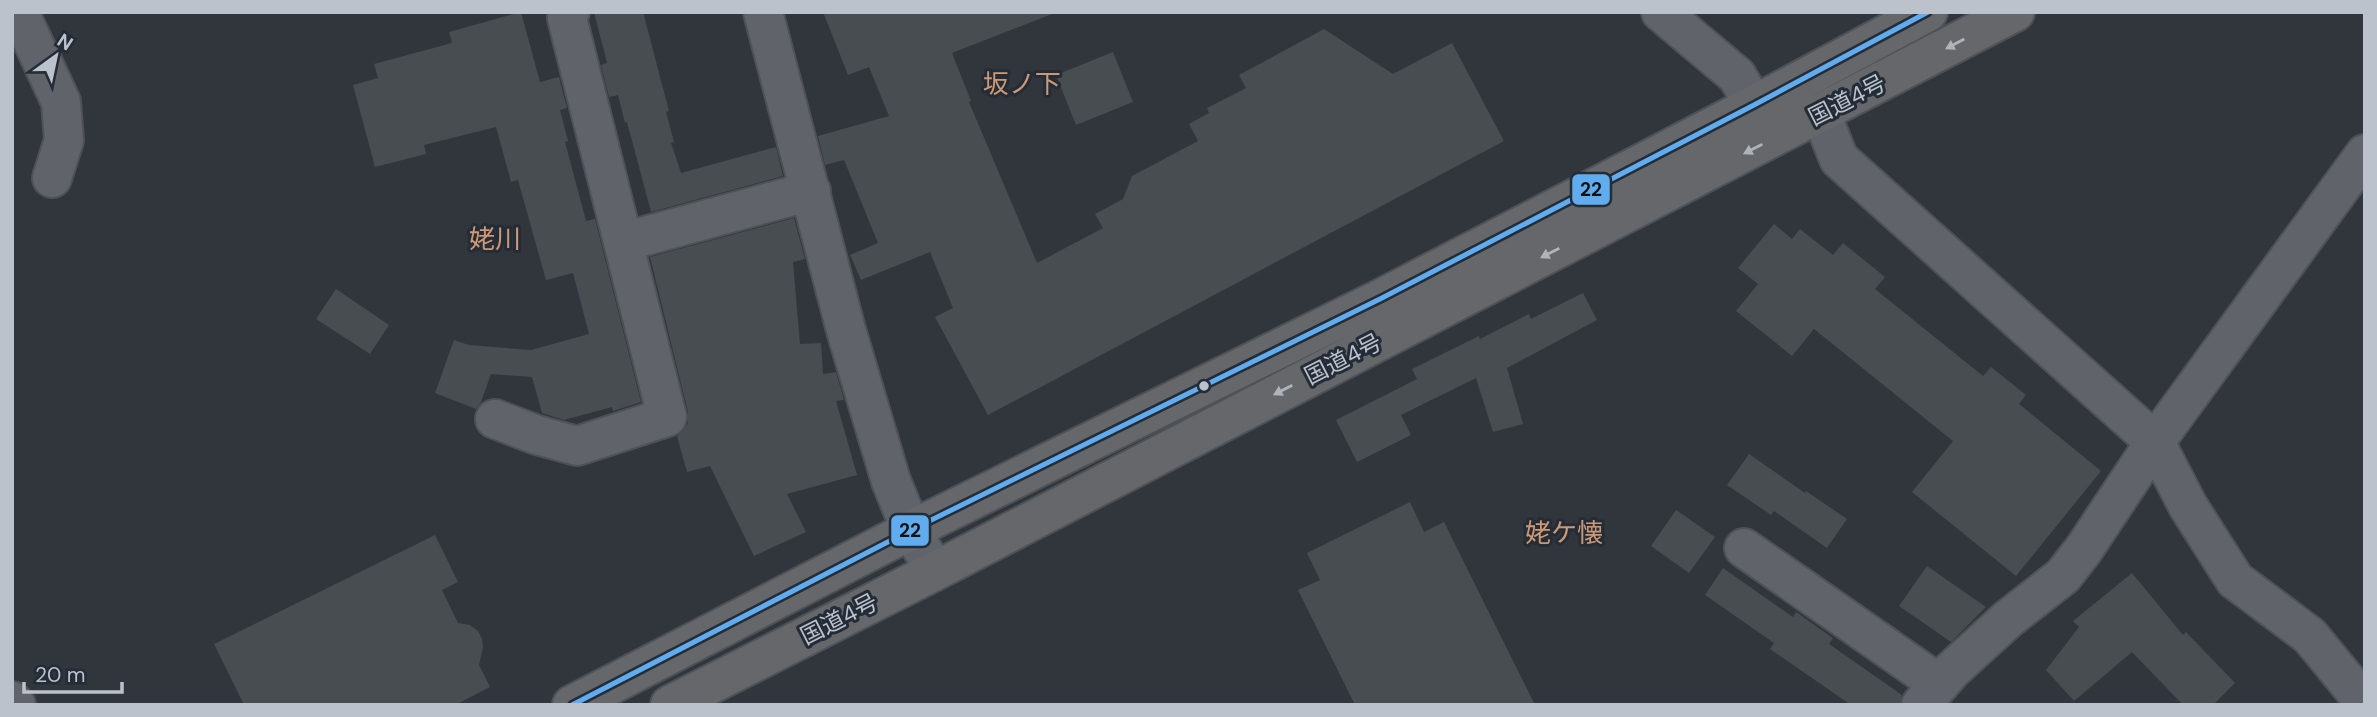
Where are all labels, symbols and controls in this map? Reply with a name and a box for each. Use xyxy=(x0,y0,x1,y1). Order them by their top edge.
north arrow xyxy=(21,21,91,91)
text: N xyxy=(52,28,78,56)
one-way arrow xyxy=(1945,38,1965,50)
district label: 坂ノ下 xyxy=(983,67,1061,101)
street label: 国道4号 xyxy=(1803,68,1891,132)
one-way arrow xyxy=(1743,143,1763,154)
line badge: 22 xyxy=(1571,173,1611,206)
text: 22 xyxy=(1580,177,1602,202)
district label: 姥川 xyxy=(469,222,521,256)
one-way arrow xyxy=(1540,246,1560,258)
street label: 国道4号 xyxy=(1299,327,1387,391)
unlabelled marker xyxy=(1197,379,1211,393)
one-way arrow xyxy=(1273,385,1293,396)
line badge: 22 xyxy=(890,514,930,547)
district label: 姥ケ懐 xyxy=(1525,516,1603,550)
text: 22 xyxy=(899,518,921,543)
street label: 国道4号 xyxy=(795,587,883,651)
scale bar xyxy=(24,650,122,694)
text: 20 m xyxy=(35,661,86,689)

